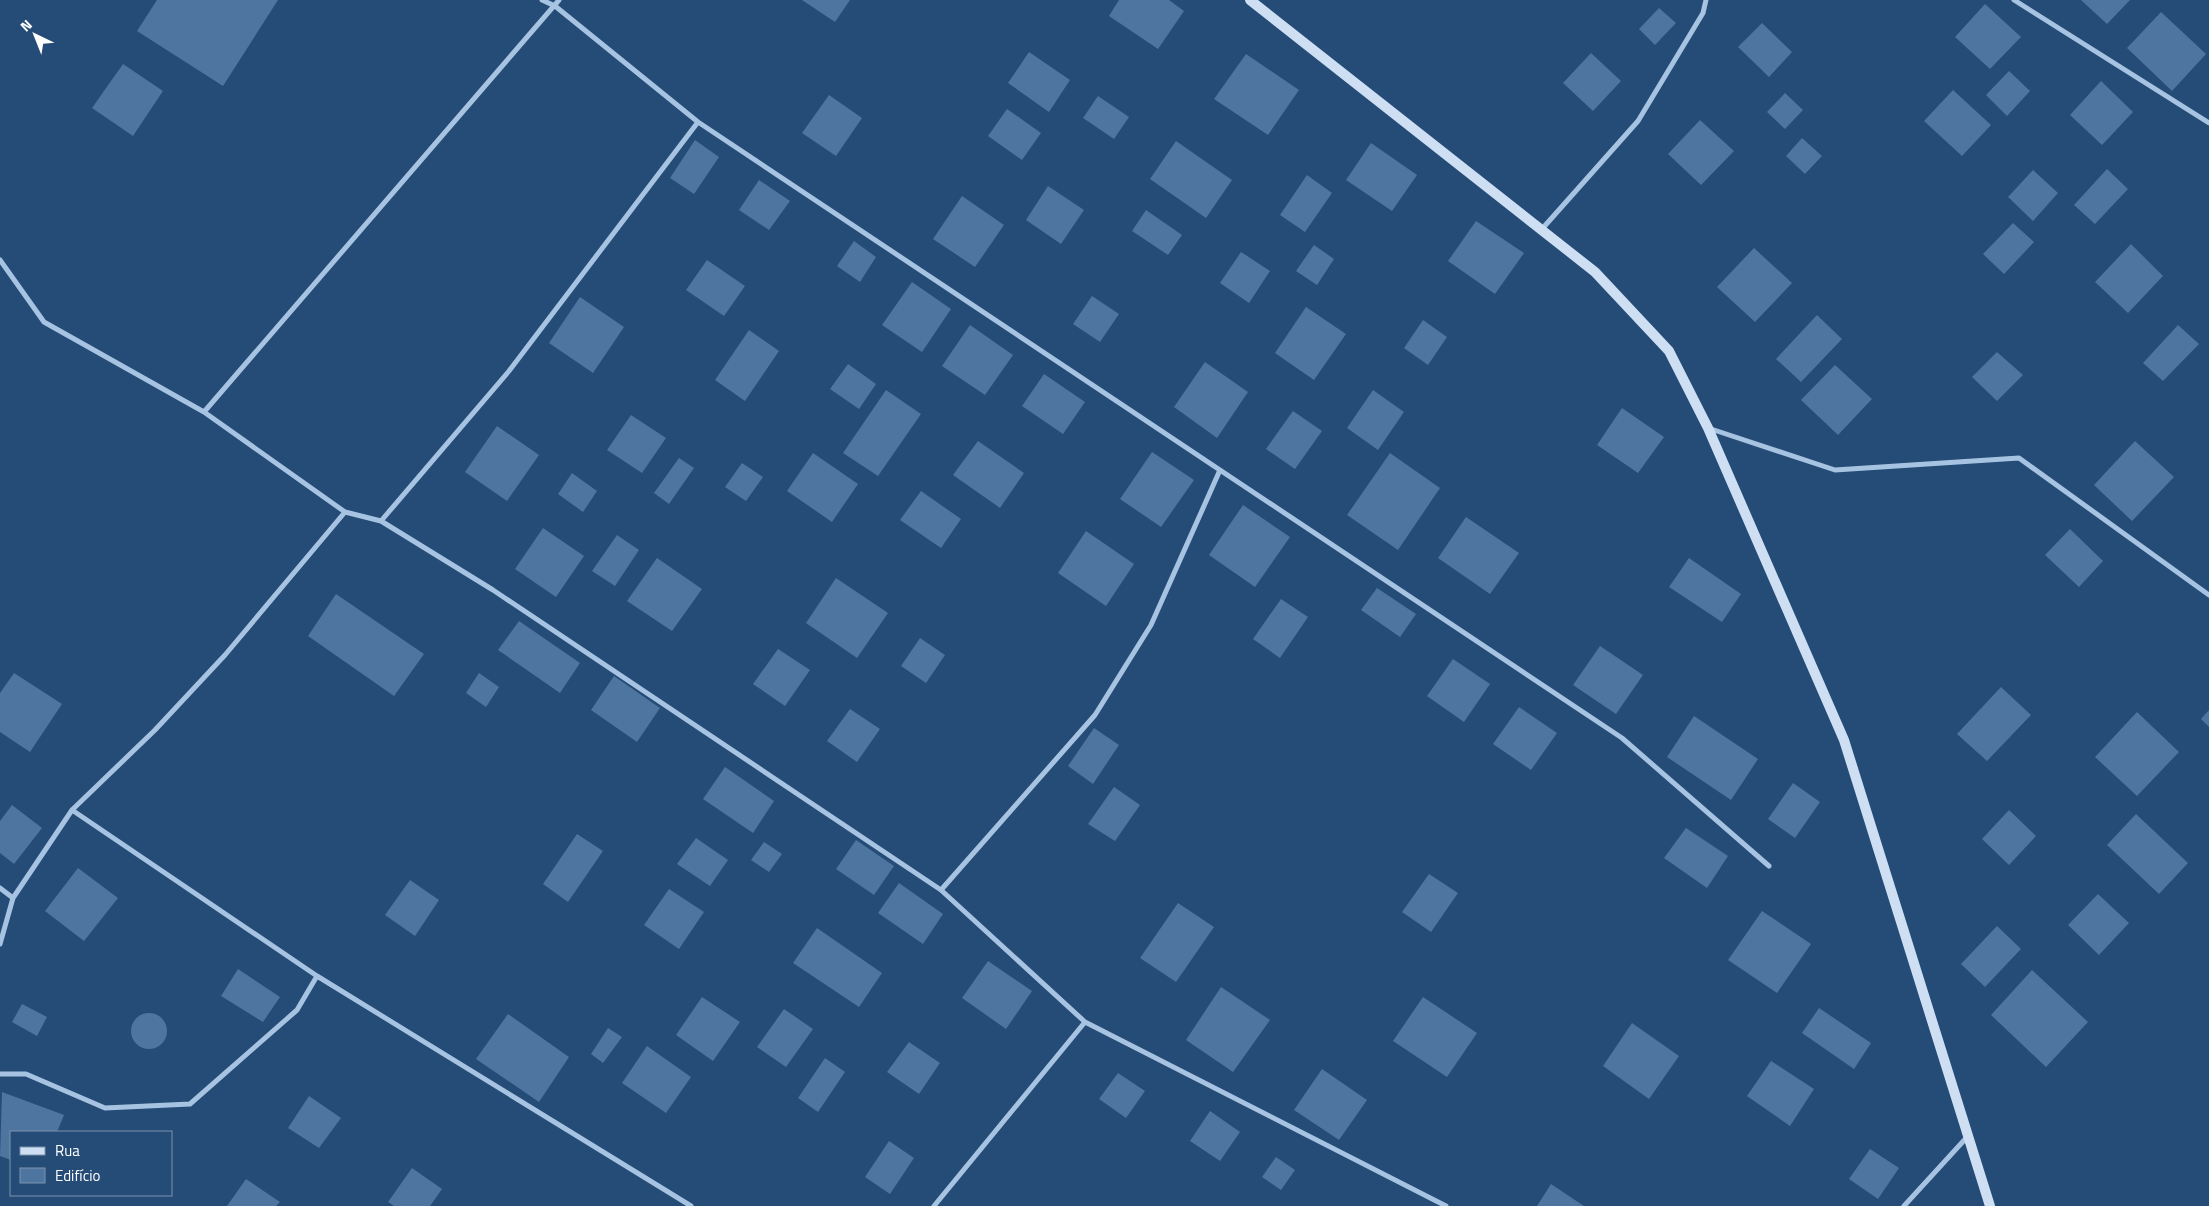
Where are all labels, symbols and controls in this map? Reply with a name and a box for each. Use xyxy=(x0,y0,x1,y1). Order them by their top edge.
north arrow xyxy=(10,10,60,60)
text: N xyxy=(15,14,37,36)
legend xyxy=(10,1131,172,1196)
text: Rua xyxy=(55,1139,80,1162)
text: Edifício xyxy=(55,1164,100,1187)

